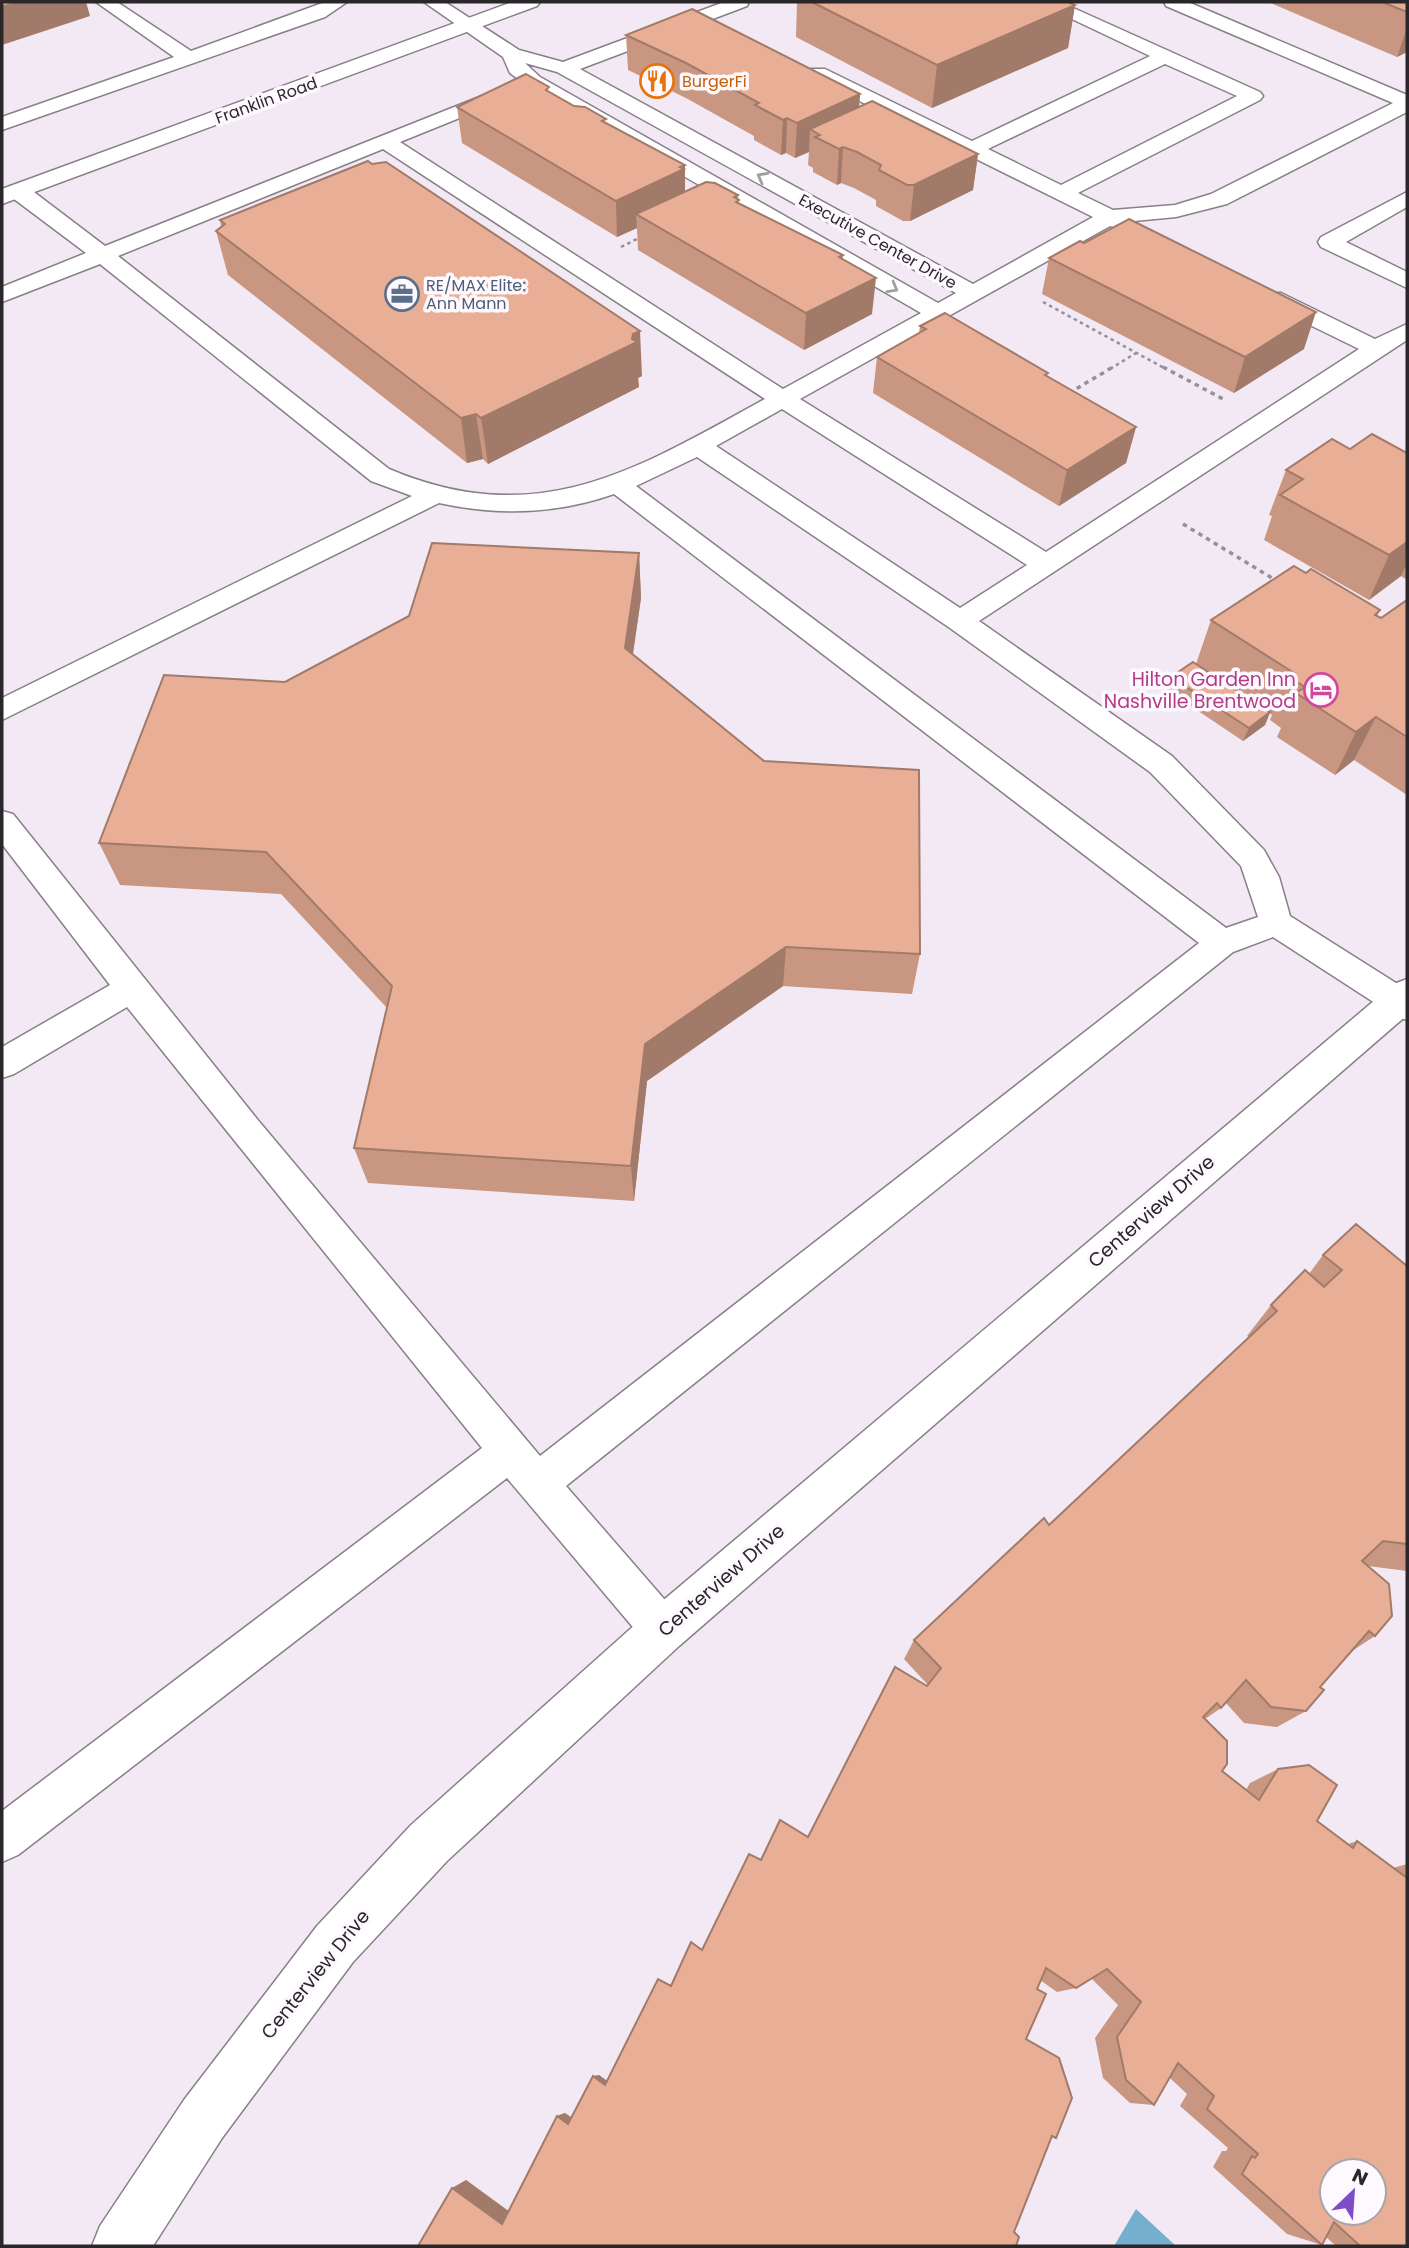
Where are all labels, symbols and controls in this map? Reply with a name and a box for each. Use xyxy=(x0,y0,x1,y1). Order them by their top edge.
restaurant icon: BurgerFi xyxy=(638,62,676,100)
place label: BurgerFi xyxy=(682,70,747,93)
street label: Franklin Road xyxy=(212,71,321,130)
one-way arrow xyxy=(757,172,769,185)
street label: Executive Center Drive xyxy=(795,188,961,295)
place label: RE/MAX Elite: Ann Mann xyxy=(426,274,526,315)
office icon: RE/MAX Elite: Ann Mann xyxy=(383,275,421,313)
one-way arrow xyxy=(886,280,898,293)
place label: Hilton Garden Inn Nashville Brentwood xyxy=(1104,666,1296,715)
hotel icon: Hilton Garden Inn Nashville Brentwood xyxy=(1302,671,1340,709)
street label: Centerview Drive xyxy=(1082,1149,1220,1274)
street label: Centerview Drive xyxy=(652,1518,790,1643)
street label: Centerview Drive xyxy=(255,1904,376,2045)
north arrow xyxy=(1318,2157,1388,2227)
text: N xyxy=(1348,2162,1372,2192)

